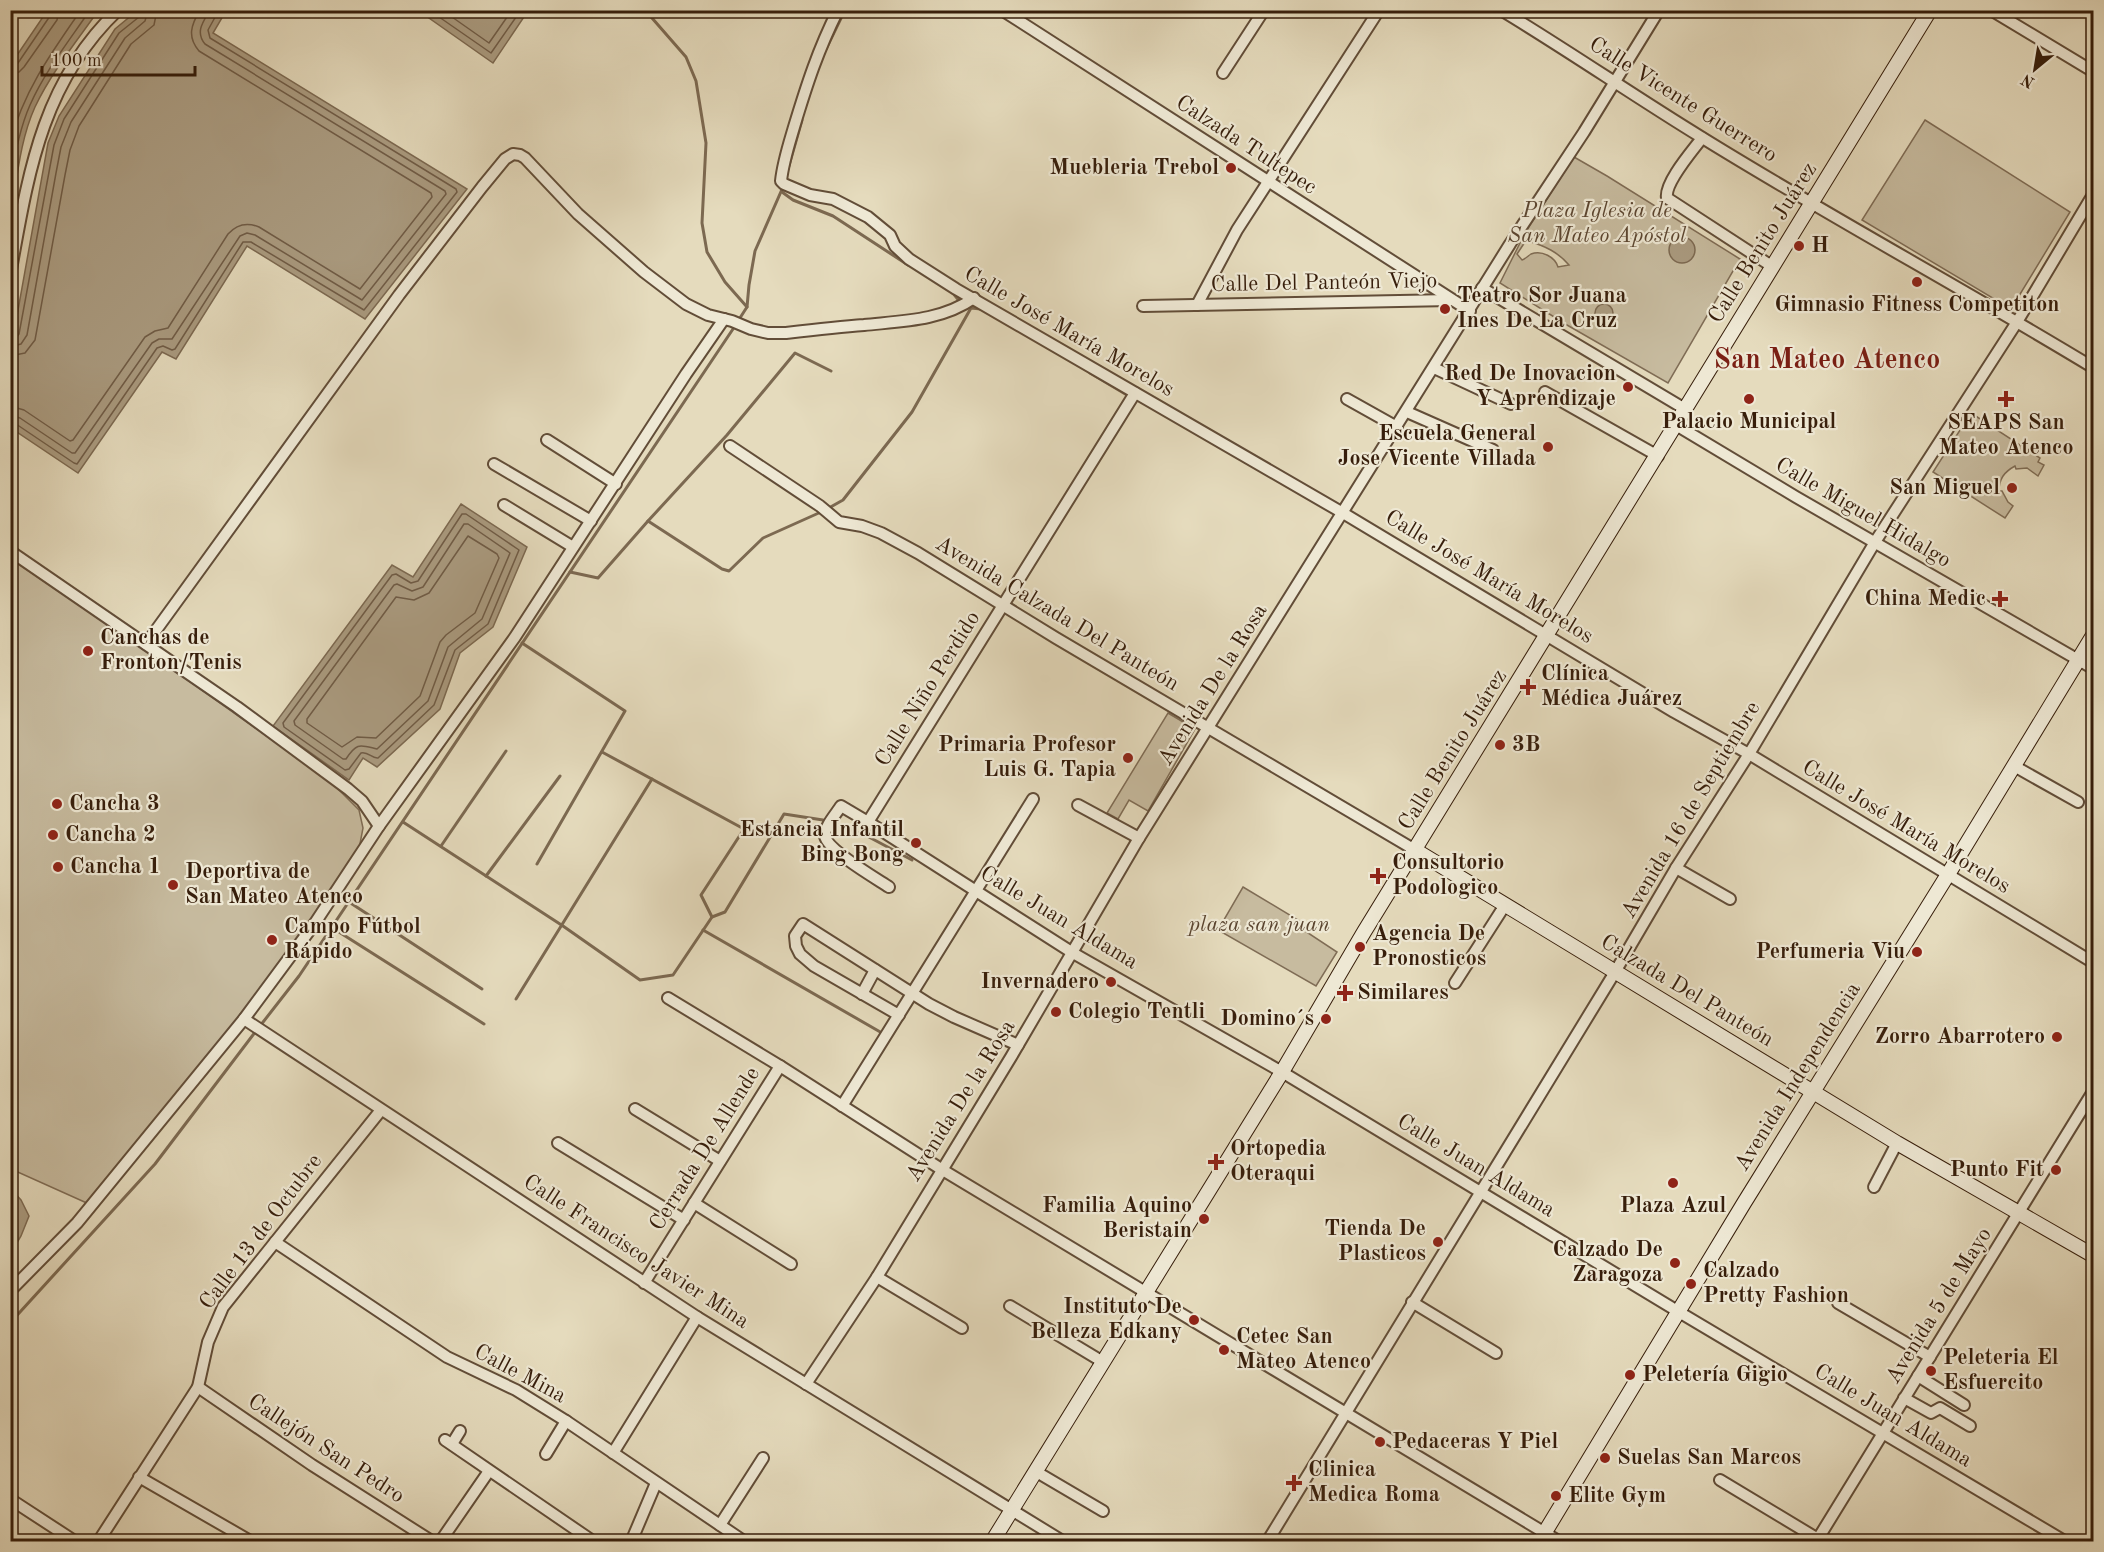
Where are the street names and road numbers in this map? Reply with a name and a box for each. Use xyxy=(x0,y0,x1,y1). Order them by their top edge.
street label: Calle Vicente Guerrero xyxy=(1585,33,1781,167)
street label: Calzada Tultepec xyxy=(1172,91,1320,199)
street label: Calle Benito Juárez xyxy=(1705,159,1821,327)
street label: Calle José María Morelos xyxy=(960,263,1178,401)
street label: Calle Del Panteón Viejo xyxy=(1210,270,1438,296)
street label: Calle Miguel Hidalgo xyxy=(1772,454,1954,572)
street label: Calle José María Morelos xyxy=(1381,506,1597,648)
street label: Avenida Calzada Del Panteón xyxy=(931,533,1183,696)
street label: Avenida De la Rosa xyxy=(1154,600,1272,770)
street label: Calle Niño Perdido xyxy=(871,608,985,770)
street label: Calle Benito Juárez xyxy=(1395,666,1511,834)
street label: Avenida 16 de Septiembre xyxy=(1618,698,1764,922)
street label: Calle José María Morelos xyxy=(1798,756,2014,898)
street label: Calle Juan Aldama xyxy=(976,862,1142,974)
street label: Calzada Del Panteón xyxy=(1597,931,1777,1051)
street label: Avenida Independencia xyxy=(1731,979,1865,1175)
street label: Avenida De la Rosa xyxy=(902,1016,1020,1186)
street label: Cerrada De Allende xyxy=(646,1063,764,1235)
street label: Calle Juan Aldama xyxy=(1393,1110,1559,1222)
street label: Calle 13 de Octubre xyxy=(196,1150,326,1314)
street label: Calle Francisco Javier Mina xyxy=(519,1171,753,1333)
street label: Avenida 5 de Mayo xyxy=(1882,1224,1996,1388)
street label: Calle Mina xyxy=(470,1341,570,1407)
street label: Calle Juan Aldama xyxy=(1810,1360,1976,1472)
street label: Callejón San Pedro xyxy=(244,1390,408,1508)

